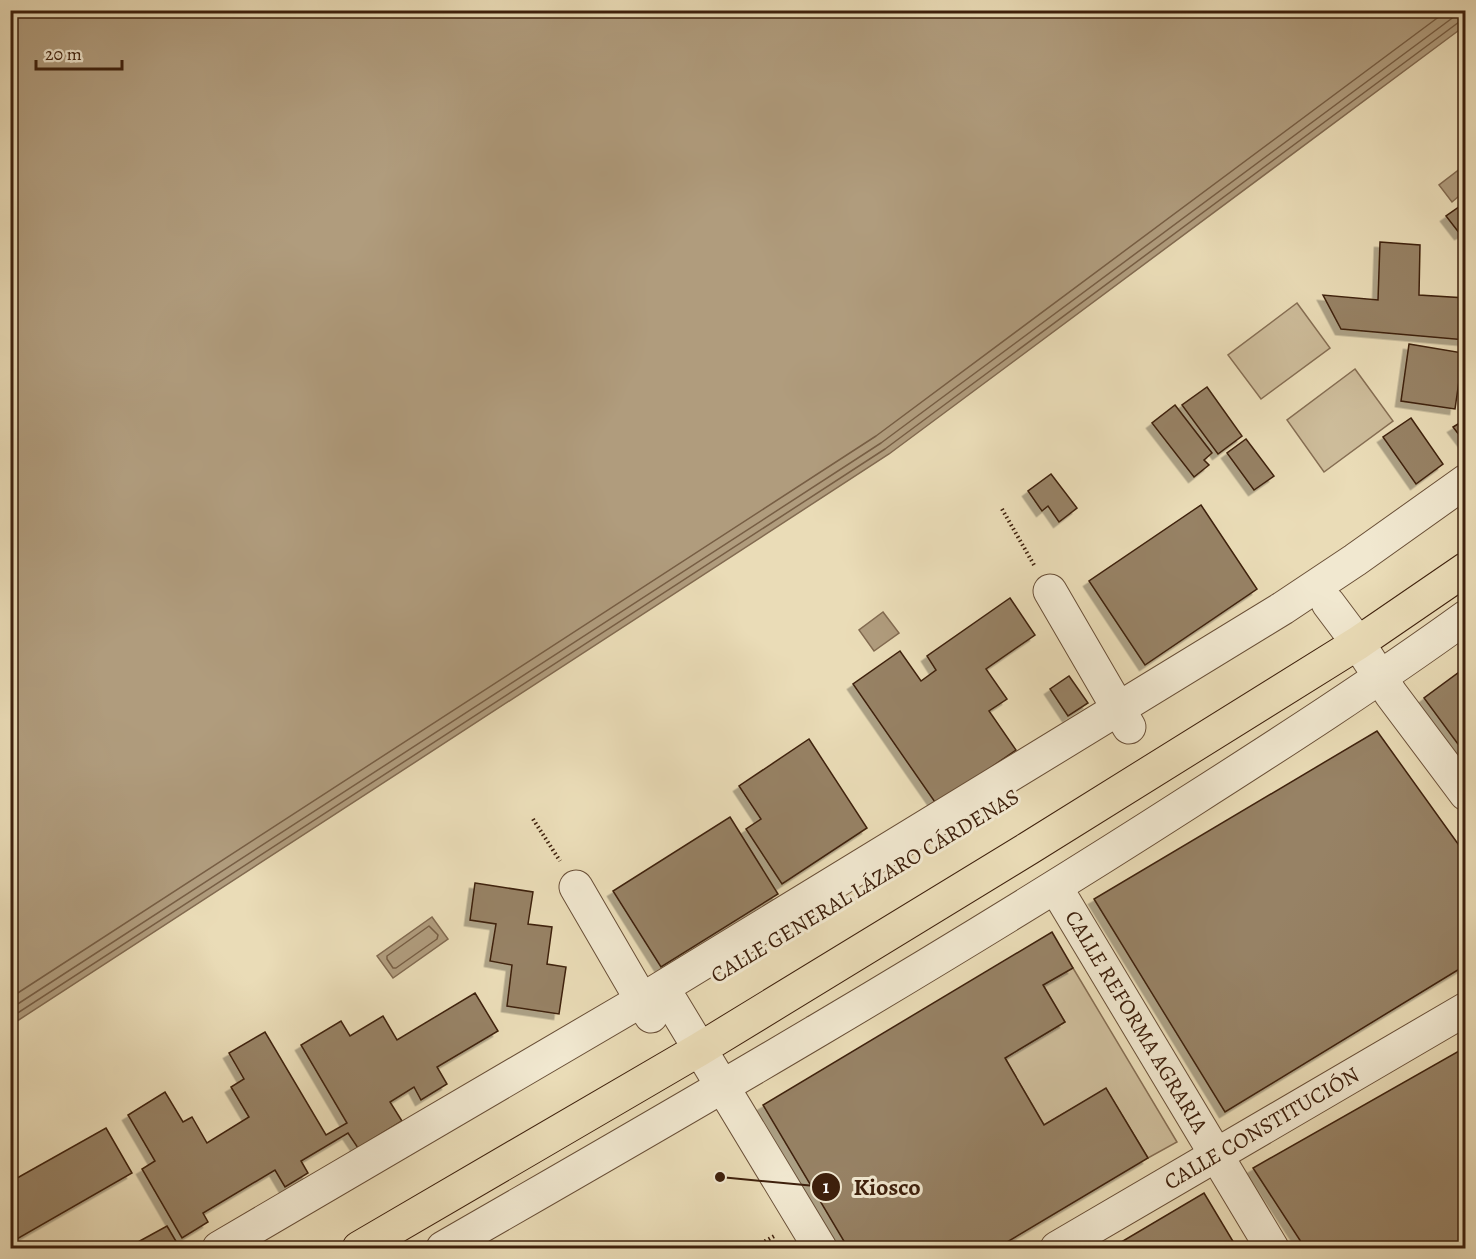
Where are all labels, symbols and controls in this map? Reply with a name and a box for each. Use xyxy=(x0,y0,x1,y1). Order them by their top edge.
scale bar xyxy=(36,33,122,71)
text: 20 m xyxy=(45,42,82,66)
street label: CALLE GENERAL LÁZARO CÁRDENAS xyxy=(705,782,1025,990)
street label: CALLE REFORMA AGRARIA xyxy=(1058,905,1215,1140)
street label: CALLE CONSTITUCIÓN xyxy=(1159,1060,1365,1197)
callout: Kiosco xyxy=(811,1166,933,1208)
text: Kiosco xyxy=(853,1171,921,1203)
text: 1 xyxy=(823,1175,830,1199)

